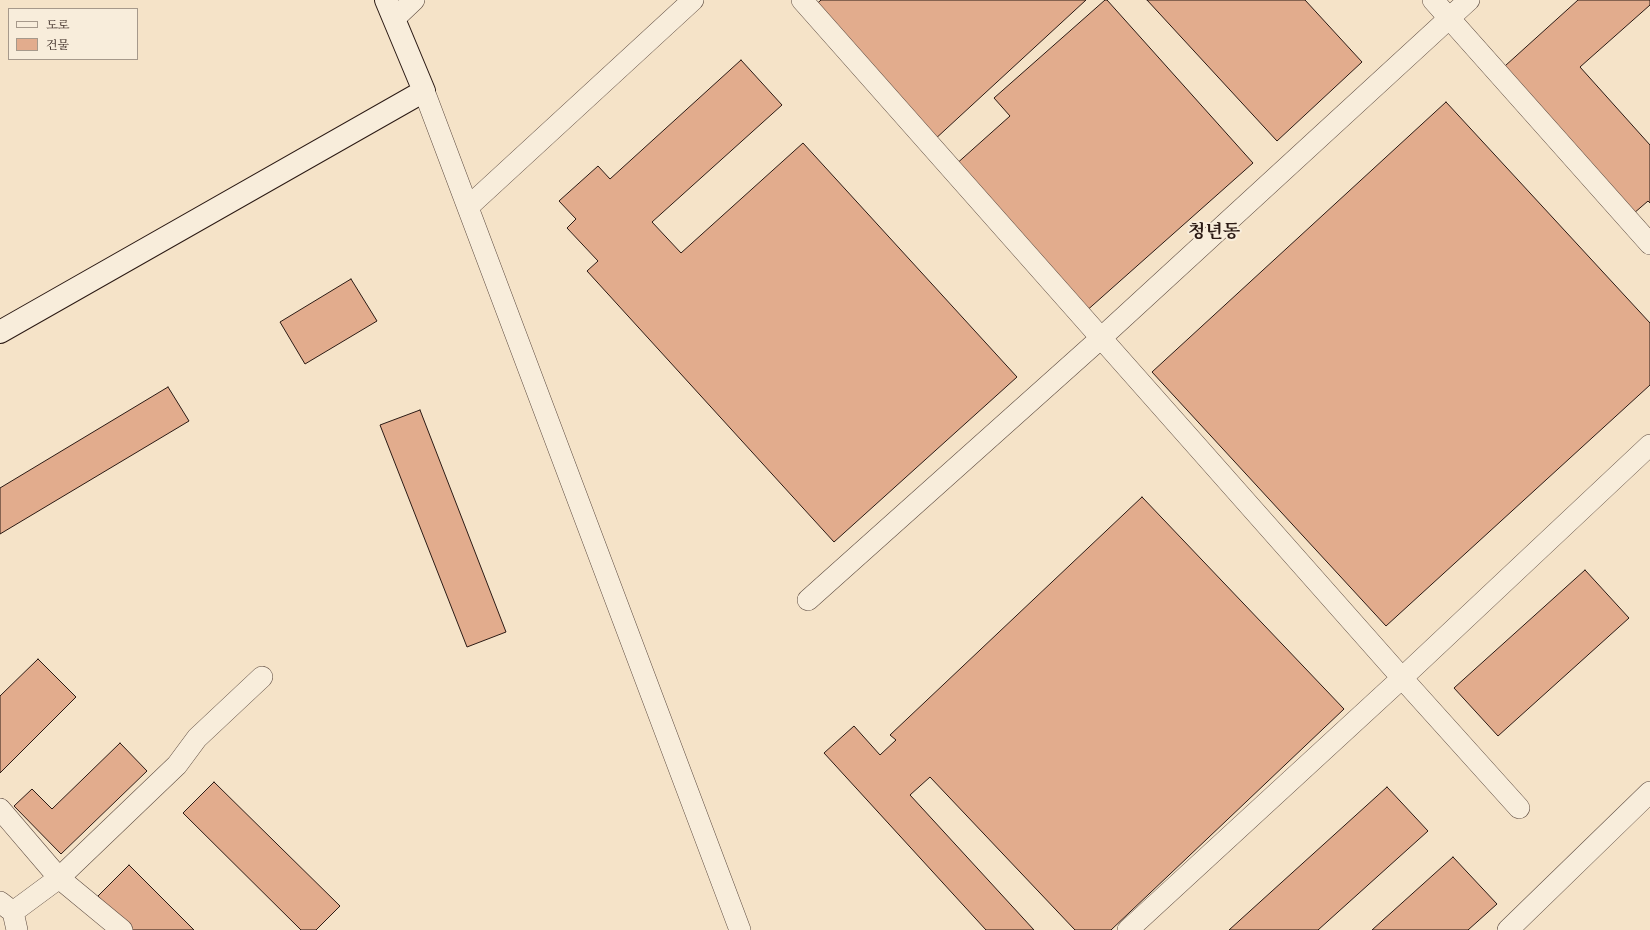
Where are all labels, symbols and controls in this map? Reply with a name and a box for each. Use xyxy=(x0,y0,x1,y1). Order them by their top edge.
legend xyxy=(8,8,138,60)
text: 도로 xyxy=(46,17,69,33)
text: 건물 xyxy=(46,37,69,53)
district label: 청년동 xyxy=(1188,221,1240,243)

